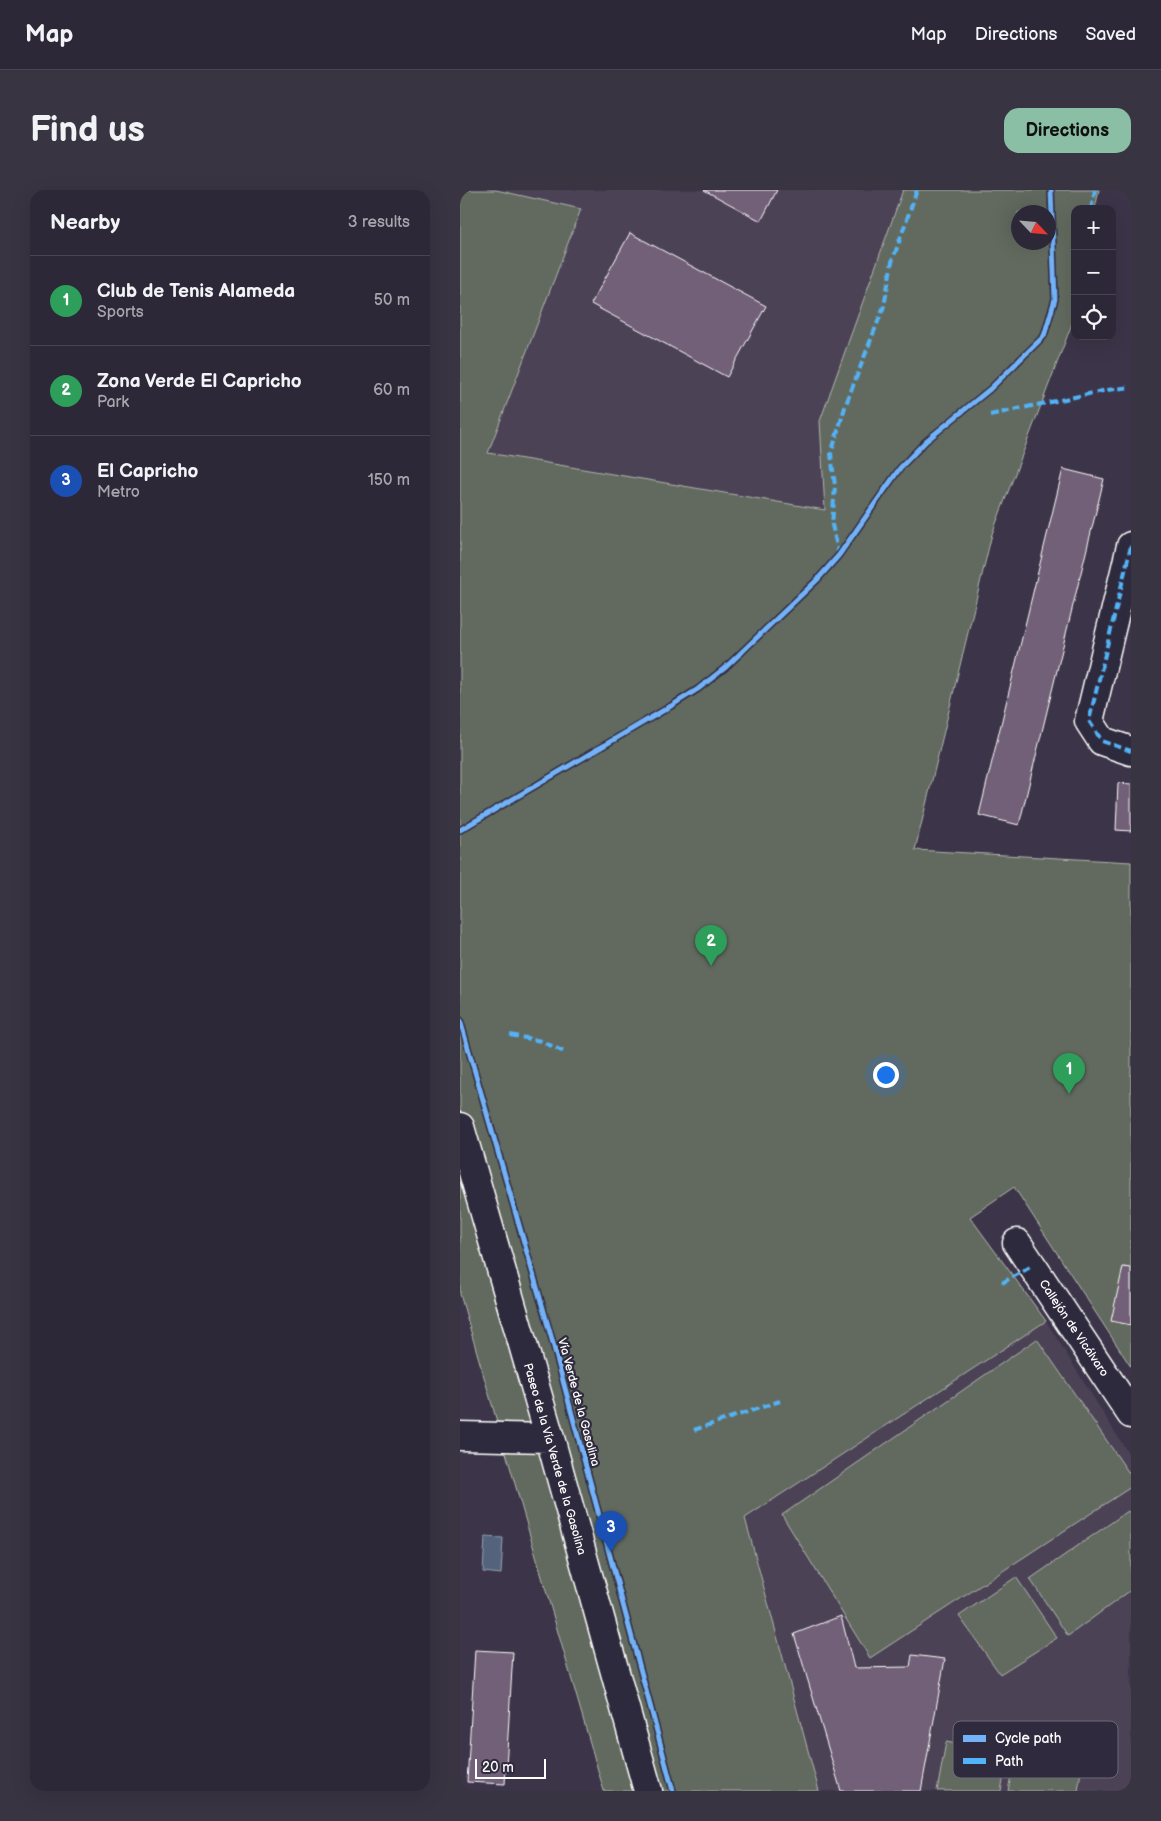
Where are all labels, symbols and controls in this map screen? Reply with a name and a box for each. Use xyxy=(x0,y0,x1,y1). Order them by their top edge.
text: Map xyxy=(25,20,73,49)
text: Map xyxy=(911,24,947,45)
text: Directions xyxy=(975,24,1057,45)
text: Saved xyxy=(1085,24,1136,45)
button: Directions xyxy=(1004,108,1131,153)
text: Find us xyxy=(30,109,145,152)
north arrow xyxy=(1011,205,1056,250)
map controls xyxy=(1071,205,1116,340)
button: + xyxy=(1071,205,1116,250)
text: Nearby xyxy=(50,210,120,235)
text: 3 results xyxy=(348,213,410,232)
button: − xyxy=(1071,250,1116,295)
text: Club de Tenis Alameda xyxy=(97,280,295,303)
text: 1 xyxy=(63,291,69,310)
text: 50 m xyxy=(374,291,410,310)
button: locate xyxy=(1071,295,1116,340)
text: Sports xyxy=(97,303,144,322)
text: Zona Verde El Capricho xyxy=(97,370,302,393)
text: 2 xyxy=(61,381,71,400)
text: 60 m xyxy=(373,381,410,400)
text: Park xyxy=(97,393,129,412)
text: El Capricho xyxy=(97,460,198,483)
text: 3 xyxy=(61,471,71,490)
text: 150 m xyxy=(368,471,410,490)
text: Metro xyxy=(97,483,140,502)
pin: 2 xyxy=(695,925,727,966)
pin: 1 xyxy=(1053,1053,1085,1094)
your location xyxy=(873,1062,899,1088)
street label: Callejón de Vicálvaro xyxy=(1036,1277,1112,1380)
street label: Vía Verde de la Gasolina xyxy=(554,1336,603,1468)
street label: Paseo de la Vía Verde de la Gasolina xyxy=(520,1362,589,1557)
pin: 3 xyxy=(595,1511,627,1552)
legend xyxy=(953,1721,1118,1778)
text: Cycle path xyxy=(995,1730,1062,1747)
text: Path xyxy=(995,1753,1023,1770)
scale bar xyxy=(475,1756,546,1779)
text: 20 m xyxy=(482,1759,514,1776)

